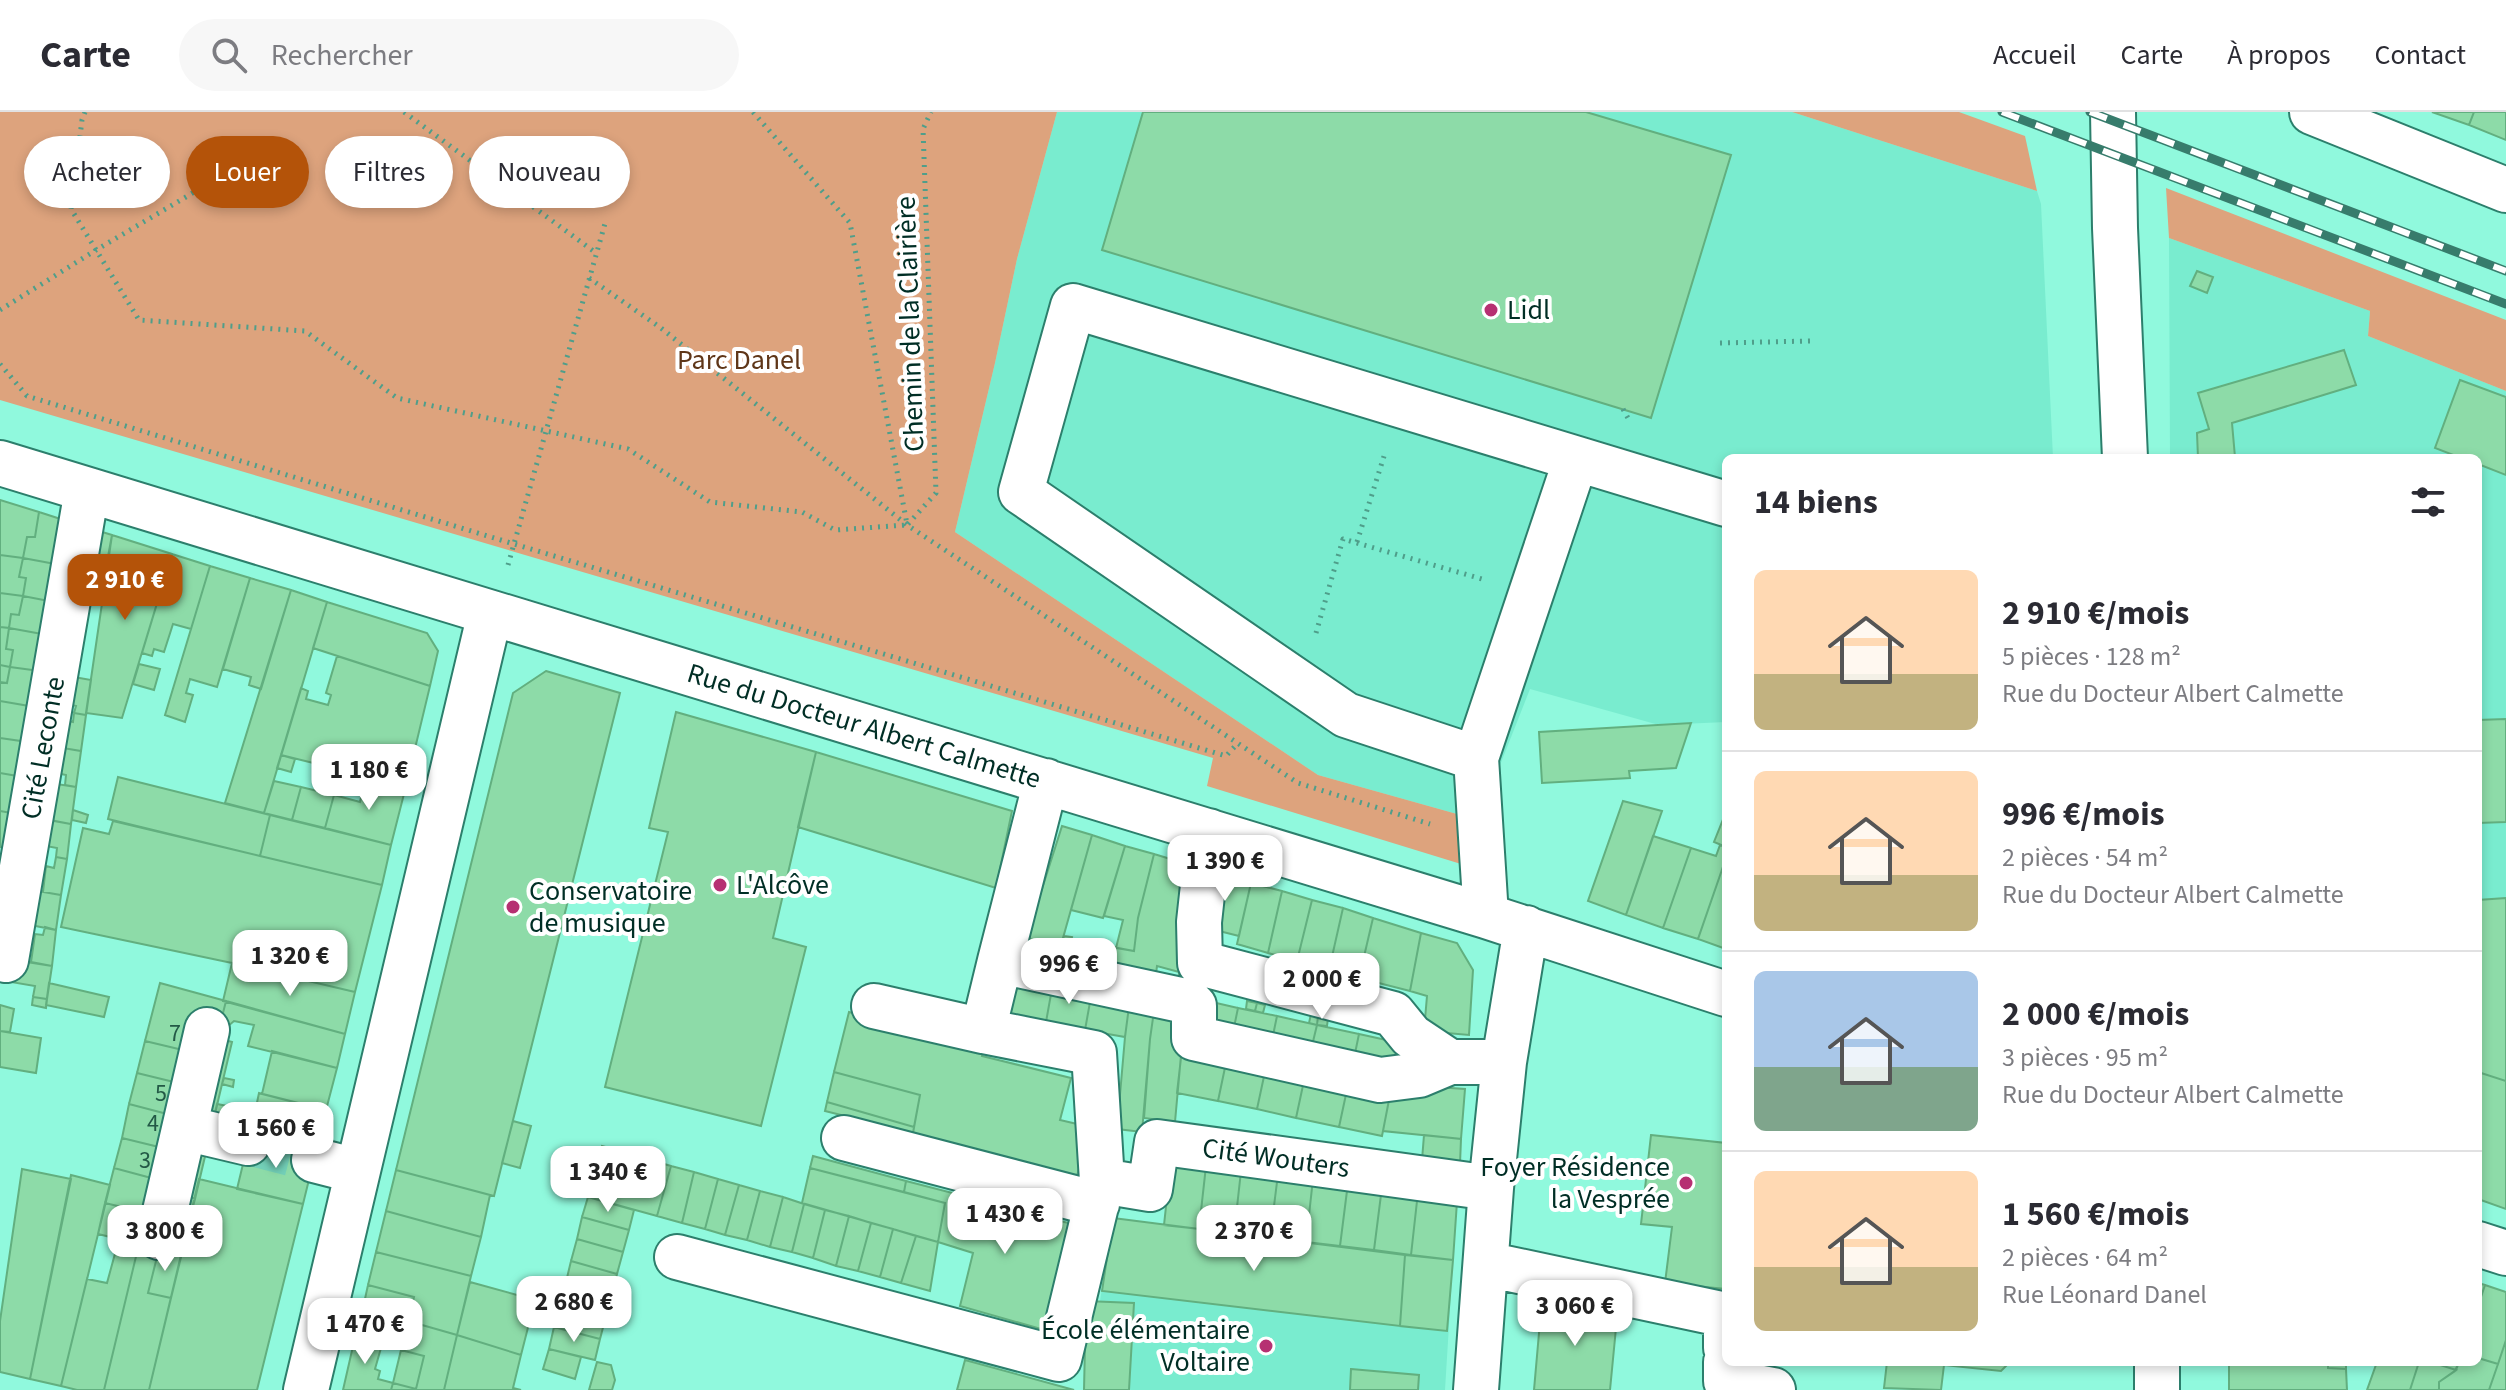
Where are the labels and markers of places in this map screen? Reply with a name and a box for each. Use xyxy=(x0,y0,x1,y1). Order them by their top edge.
place label: Lidl xyxy=(1507,290,1550,330)
marker: Lidl xyxy=(1482,301,1500,319)
pin: 2 910 € xyxy=(51,554,199,622)
pin: 1 180 € xyxy=(295,744,443,812)
pin: 1 390 € xyxy=(1151,835,1299,903)
place label: L'Alcôve xyxy=(736,865,829,905)
place label: Conservatoire de musique xyxy=(529,871,692,943)
marker: L'Alcôve xyxy=(711,876,729,894)
marker: Conservatoire de musique xyxy=(504,898,522,916)
pin: 1 320 € xyxy=(216,930,364,998)
pin: 996 € xyxy=(1013,938,1125,1006)
pin: 2 000 € xyxy=(1248,953,1396,1021)
pin: 1 560 € xyxy=(202,1102,350,1170)
pin: 1 340 € xyxy=(534,1146,682,1214)
place label: Foyer Résidence la Vesprée xyxy=(1480,1147,1670,1219)
marker: Foyer Résidence la Vesprée xyxy=(1677,1174,1695,1192)
pin: 1 430 € xyxy=(931,1188,1079,1256)
pin: 3 800 € xyxy=(91,1205,239,1273)
pin: 2 370 € xyxy=(1180,1205,1328,1273)
pin: 2 680 € xyxy=(500,1276,648,1344)
pin: 3 060 € xyxy=(1501,1280,1649,1348)
pin: 1 470 € xyxy=(291,1298,439,1366)
place label: École élémentaire Voltaire xyxy=(1041,1310,1250,1382)
marker: École élémentaire Voltaire xyxy=(1257,1337,1275,1355)

